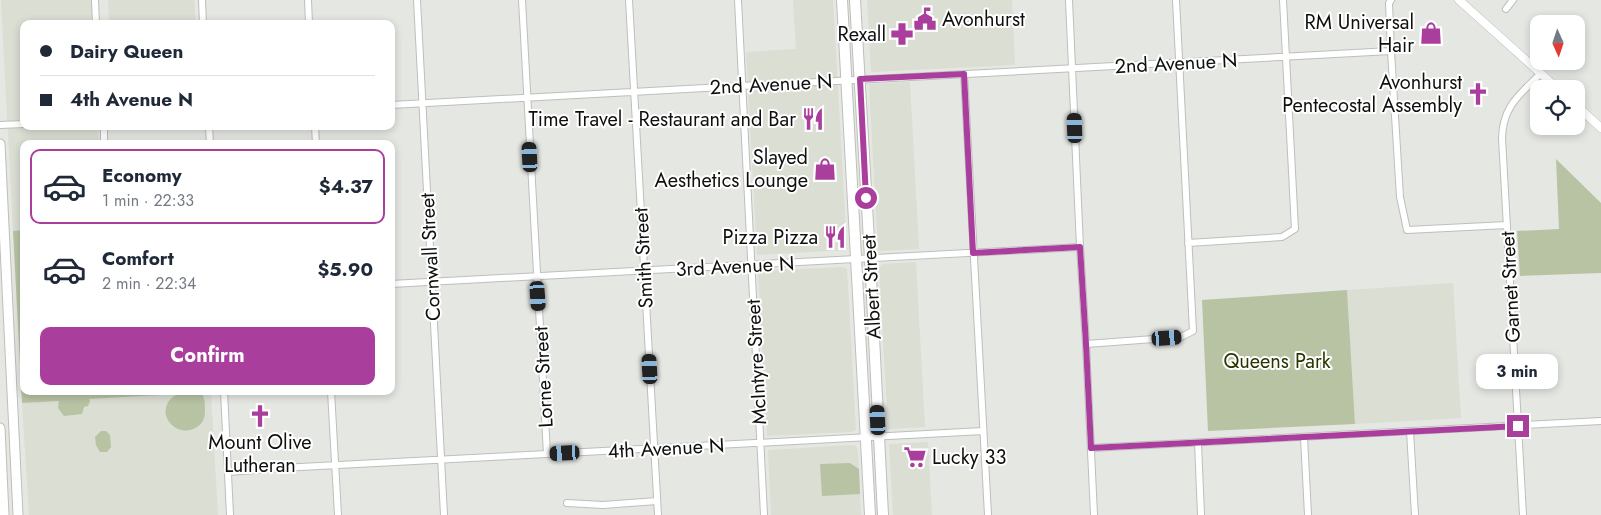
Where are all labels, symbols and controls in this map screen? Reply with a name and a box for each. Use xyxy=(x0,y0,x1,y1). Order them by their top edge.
place label: Avonhurst xyxy=(942,5,1025,34)
public building icon: Avonhurst xyxy=(912,6,938,32)
place label: RM Universal Hair xyxy=(1304,8,1414,60)
north arrow xyxy=(1530,15,1585,70)
map controls xyxy=(1530,15,1585,135)
place label: Rexall xyxy=(838,20,886,49)
shop icon: RM Universal Hair xyxy=(1418,20,1444,46)
pharmacy icon: Rexall xyxy=(889,21,915,47)
text: Dairy Queen xyxy=(70,38,183,65)
street label: 2nd Avenue N xyxy=(1114,46,1238,81)
street label: 2nd Avenue N xyxy=(709,67,833,102)
place label: Avonhurst Pentecostal Assembly xyxy=(1282,68,1462,120)
button: locate xyxy=(1530,80,1585,135)
church icon: Avonhurst Pentecostal Assembly xyxy=(1465,81,1491,107)
text: 4th Avenue N xyxy=(70,86,193,113)
place label: Time Travel - Restaurant and Bar xyxy=(529,105,796,134)
restaurant icon: Time Travel - Restaurant and Bar xyxy=(800,106,826,132)
car xyxy=(1066,113,1083,143)
car xyxy=(521,142,538,172)
place label: Slayed Aesthetics Lounge xyxy=(655,143,808,195)
shop icon: Slayed Aesthetics Lounge xyxy=(812,156,838,182)
text: Economy xyxy=(102,162,182,189)
icon: car xyxy=(42,164,87,209)
text: $4.37 xyxy=(319,173,373,200)
route start xyxy=(855,187,877,209)
text: 1 min · 22:33 xyxy=(102,189,194,212)
street label: Cornwall Street xyxy=(413,192,448,322)
street label: Smith Street xyxy=(626,207,661,309)
place label: Pizza Pizza xyxy=(722,223,818,252)
restaurant icon: Pizza Pizza xyxy=(822,224,848,250)
street label: Garnet Street xyxy=(1493,230,1528,343)
street label: Albert Street xyxy=(854,234,889,340)
text: Comfort xyxy=(102,245,174,272)
icon: car xyxy=(42,247,87,292)
street label: 3rd Avenue N xyxy=(675,249,795,284)
text: $5.90 xyxy=(318,256,373,283)
text: 2 min · 22:34 xyxy=(102,272,196,295)
car xyxy=(529,281,546,311)
street label: McIntyre Street xyxy=(739,298,774,425)
street label: Lorne Street xyxy=(526,325,561,428)
button: Confirm xyxy=(40,327,375,385)
car xyxy=(1151,329,1182,347)
park label: Queens Park xyxy=(1223,347,1331,376)
car xyxy=(641,354,658,384)
callout: 3 min xyxy=(1477,354,1559,388)
text: 3 min xyxy=(1496,360,1538,383)
church icon: Mount Olive Lutheran xyxy=(247,403,273,429)
car xyxy=(869,405,886,435)
route end xyxy=(1507,415,1529,437)
place label: Mount Olive Lutheran xyxy=(208,428,312,480)
street label: 4th Avenue N xyxy=(607,431,725,466)
place label: Lucky 33 xyxy=(932,443,1006,472)
supermarket icon: Lucky 33 xyxy=(902,444,928,470)
car xyxy=(549,445,580,461)

